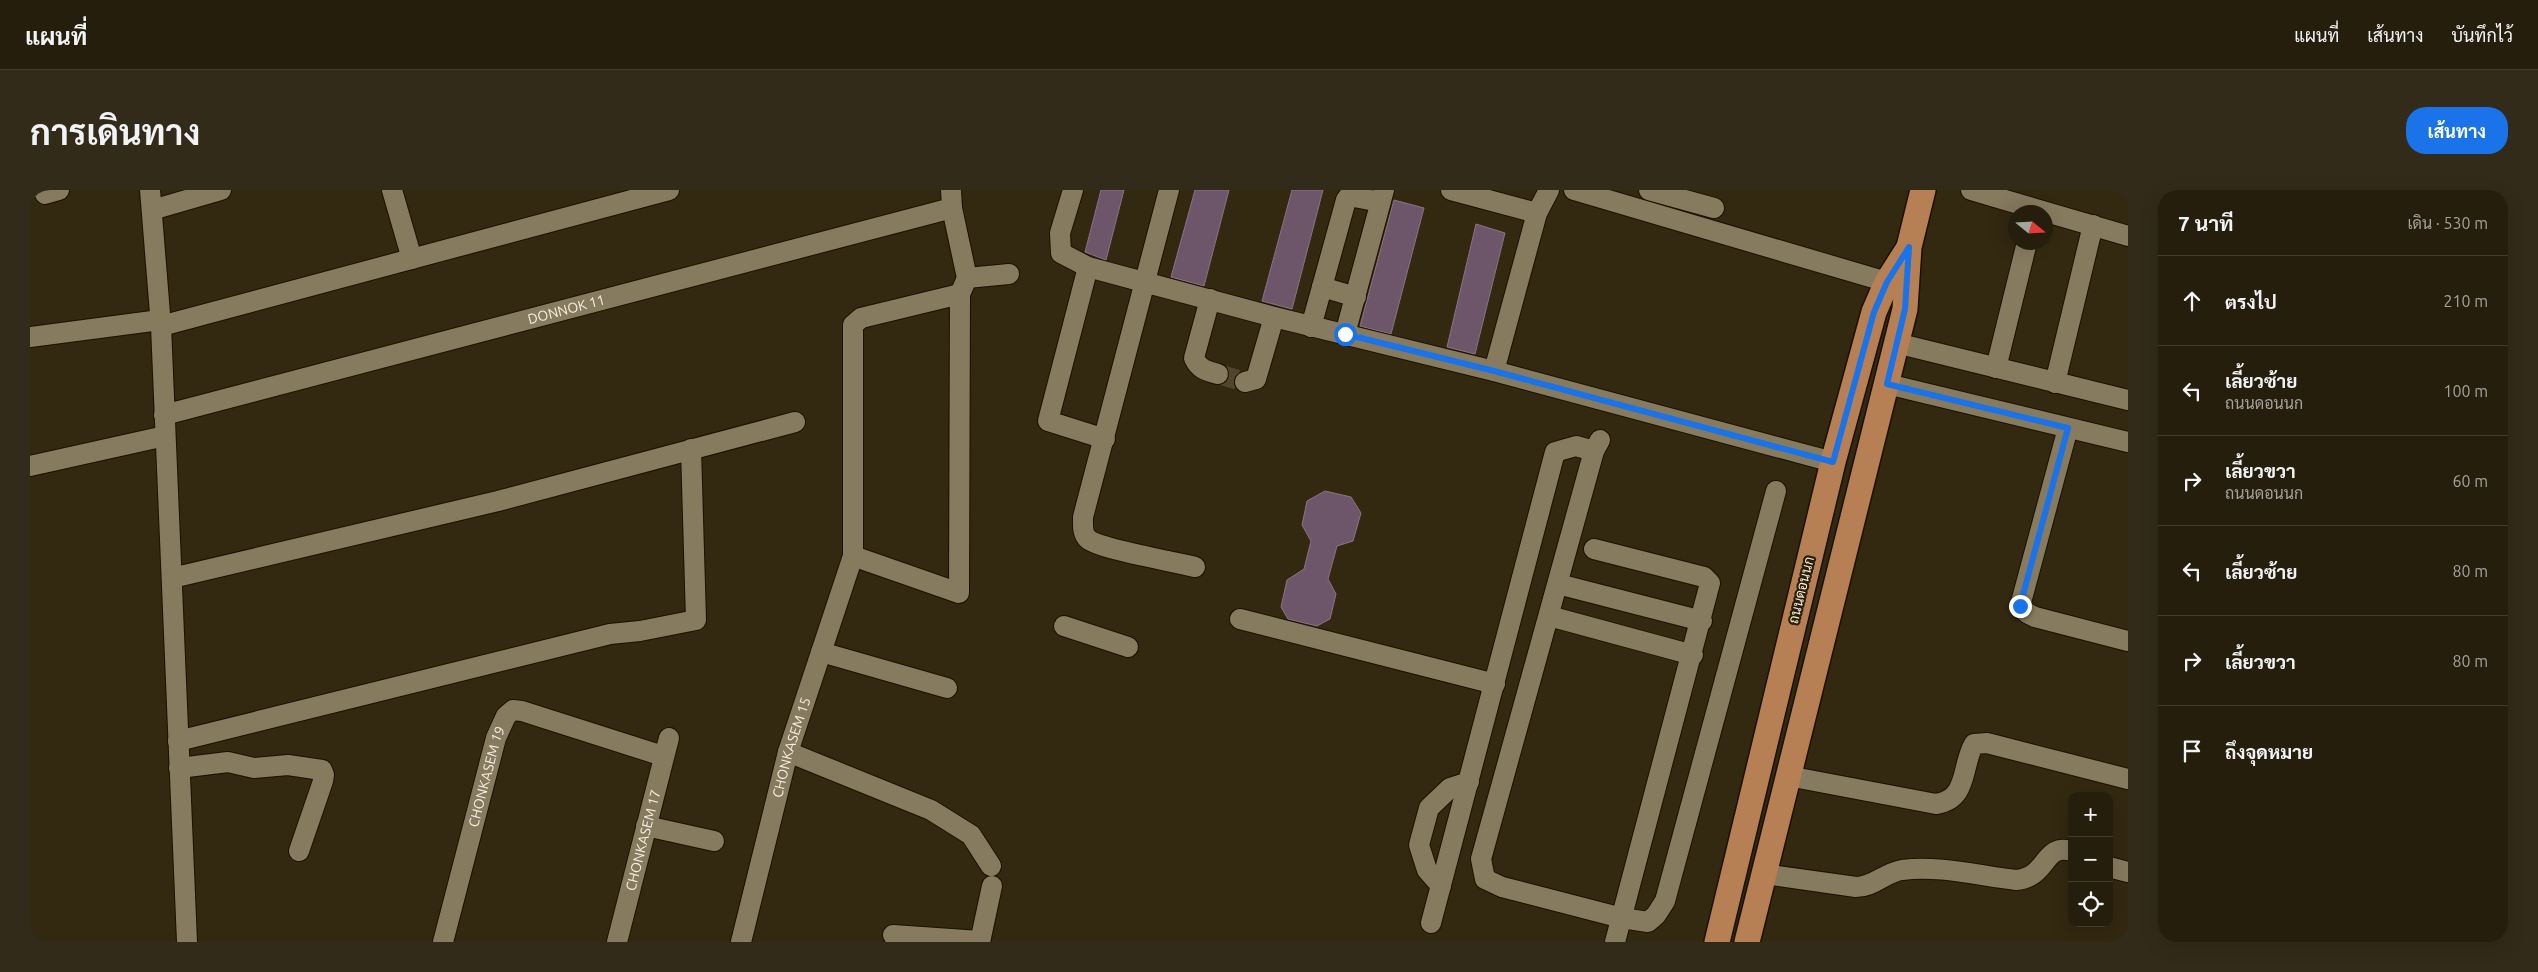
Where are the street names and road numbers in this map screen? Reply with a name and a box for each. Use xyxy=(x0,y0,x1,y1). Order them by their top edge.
street label: DONNOK 11 xyxy=(526,292,607,327)
street label: ถนนดอนนก xyxy=(1785,555,1817,625)
street label: CHONKASEM 15 xyxy=(769,695,814,799)
street label: CHONKASEM 19 xyxy=(465,724,508,829)
street label: CHONKASEM 17 xyxy=(622,788,664,893)

